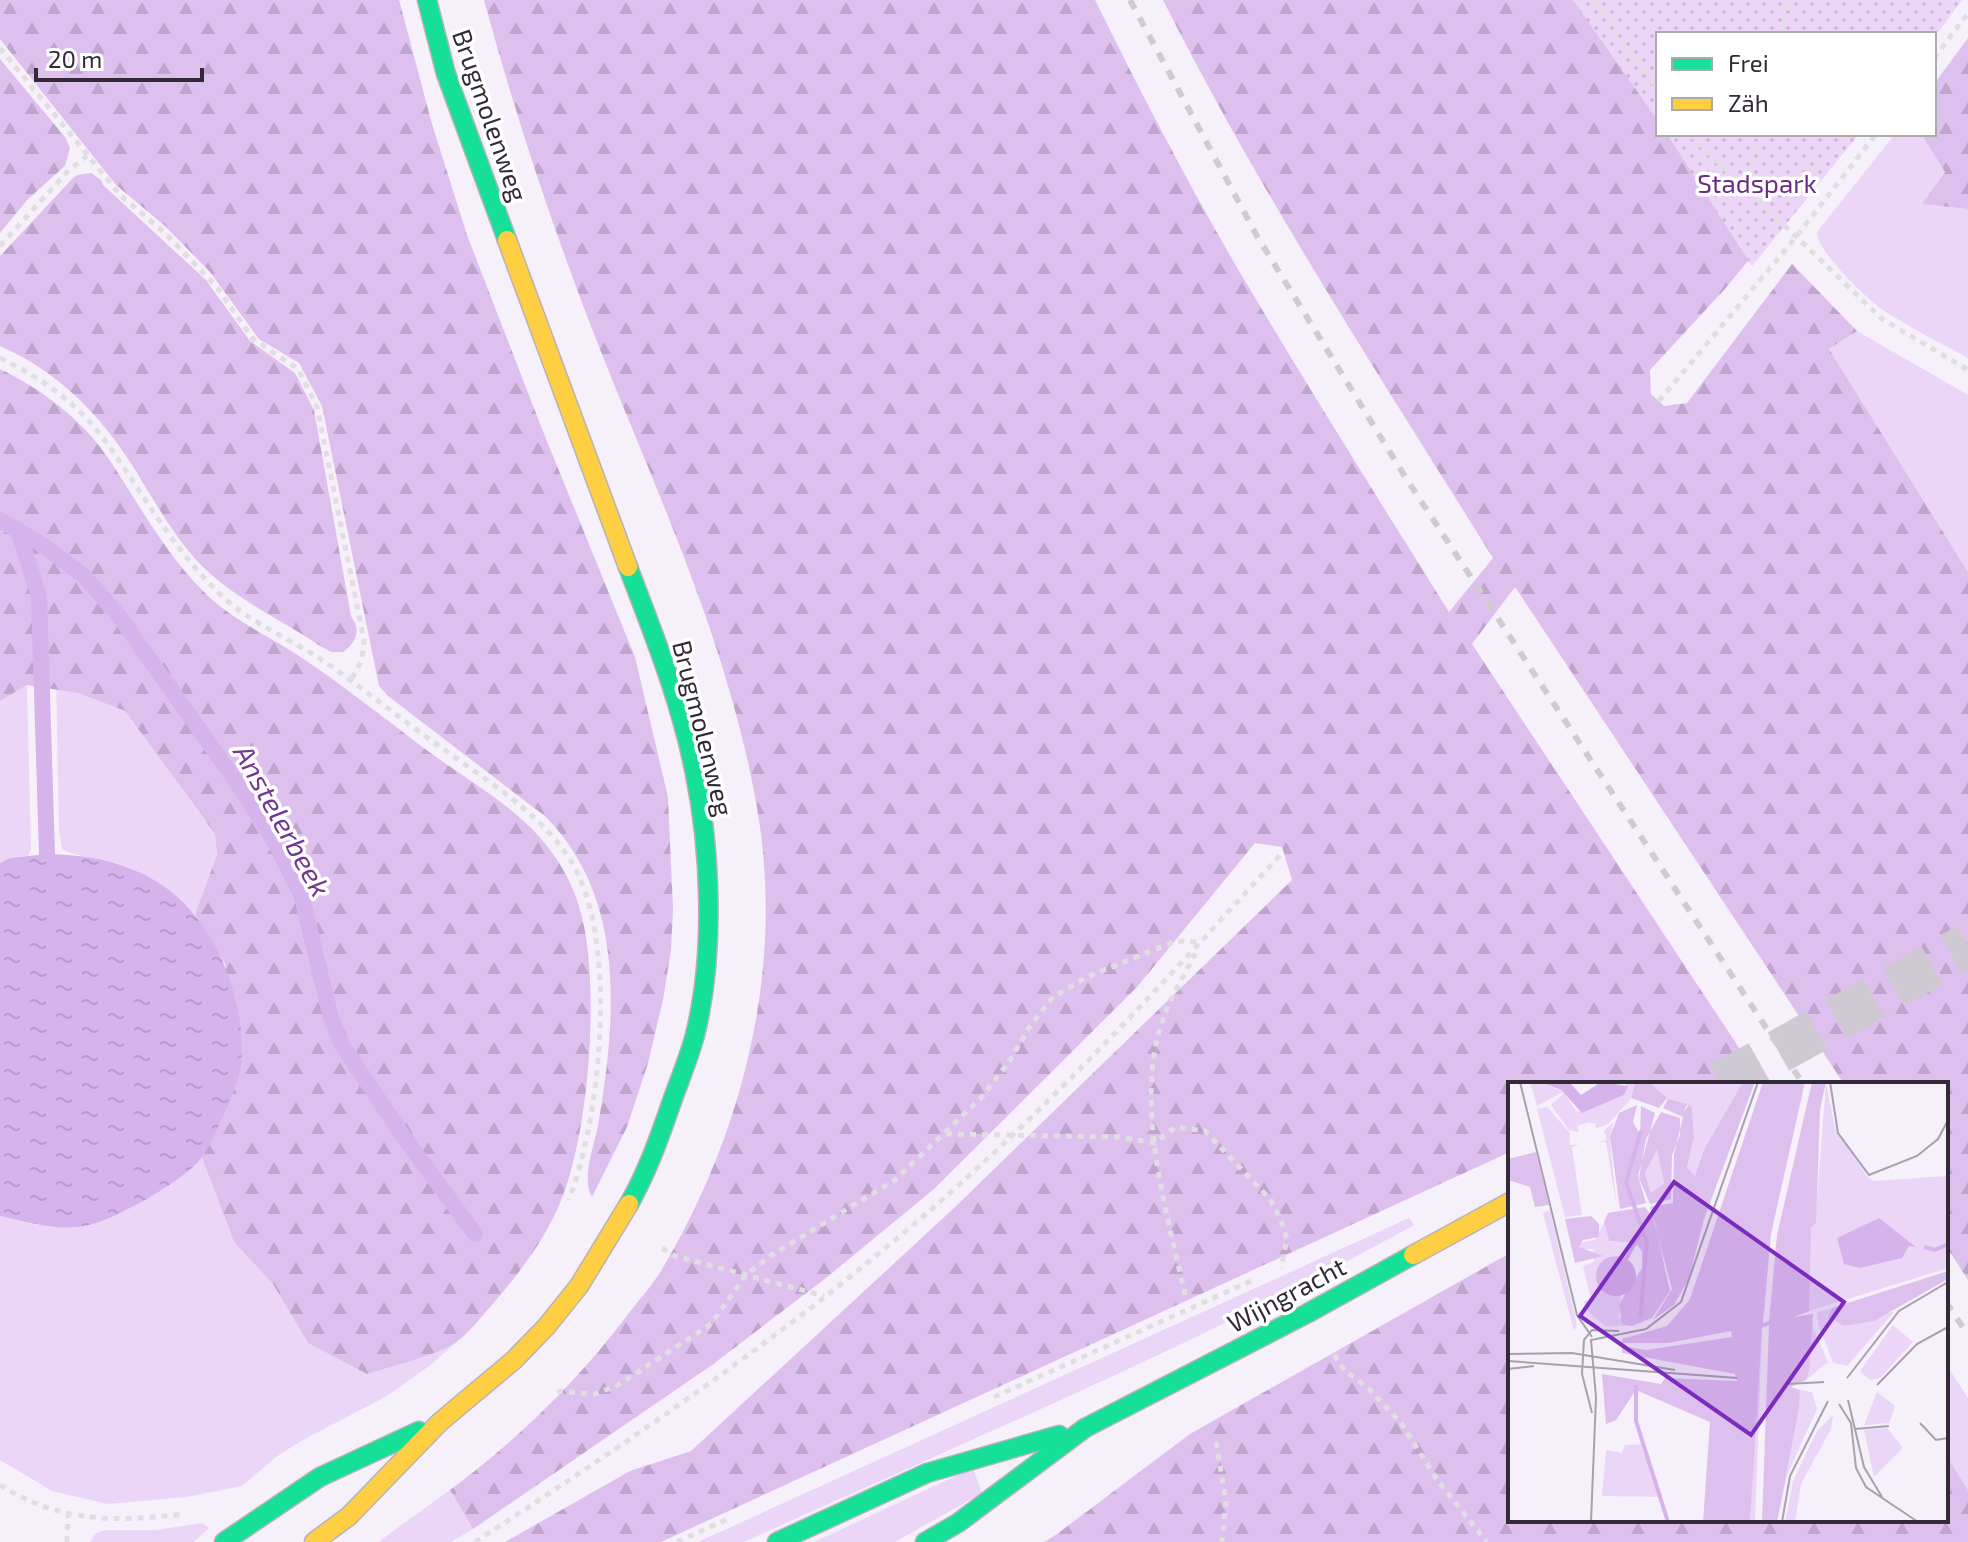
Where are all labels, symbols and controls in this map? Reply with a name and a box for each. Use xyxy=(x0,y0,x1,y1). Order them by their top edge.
street label: Brugmolenweg xyxy=(447,25,535,205)
scale bar xyxy=(36,32,202,82)
legend xyxy=(1656,32,1936,136)
text: 20 m xyxy=(48,44,102,73)
text: Frei xyxy=(1728,48,1769,77)
text: Zäh xyxy=(1728,88,1769,117)
park label: Stadspark xyxy=(1697,167,1817,198)
street label: Brugmolenweg xyxy=(667,637,741,819)
water label: Anstelerbeek xyxy=(227,737,339,902)
inset map xyxy=(1508,1082,1948,1522)
street label: Wijngracht xyxy=(1221,1250,1351,1338)

